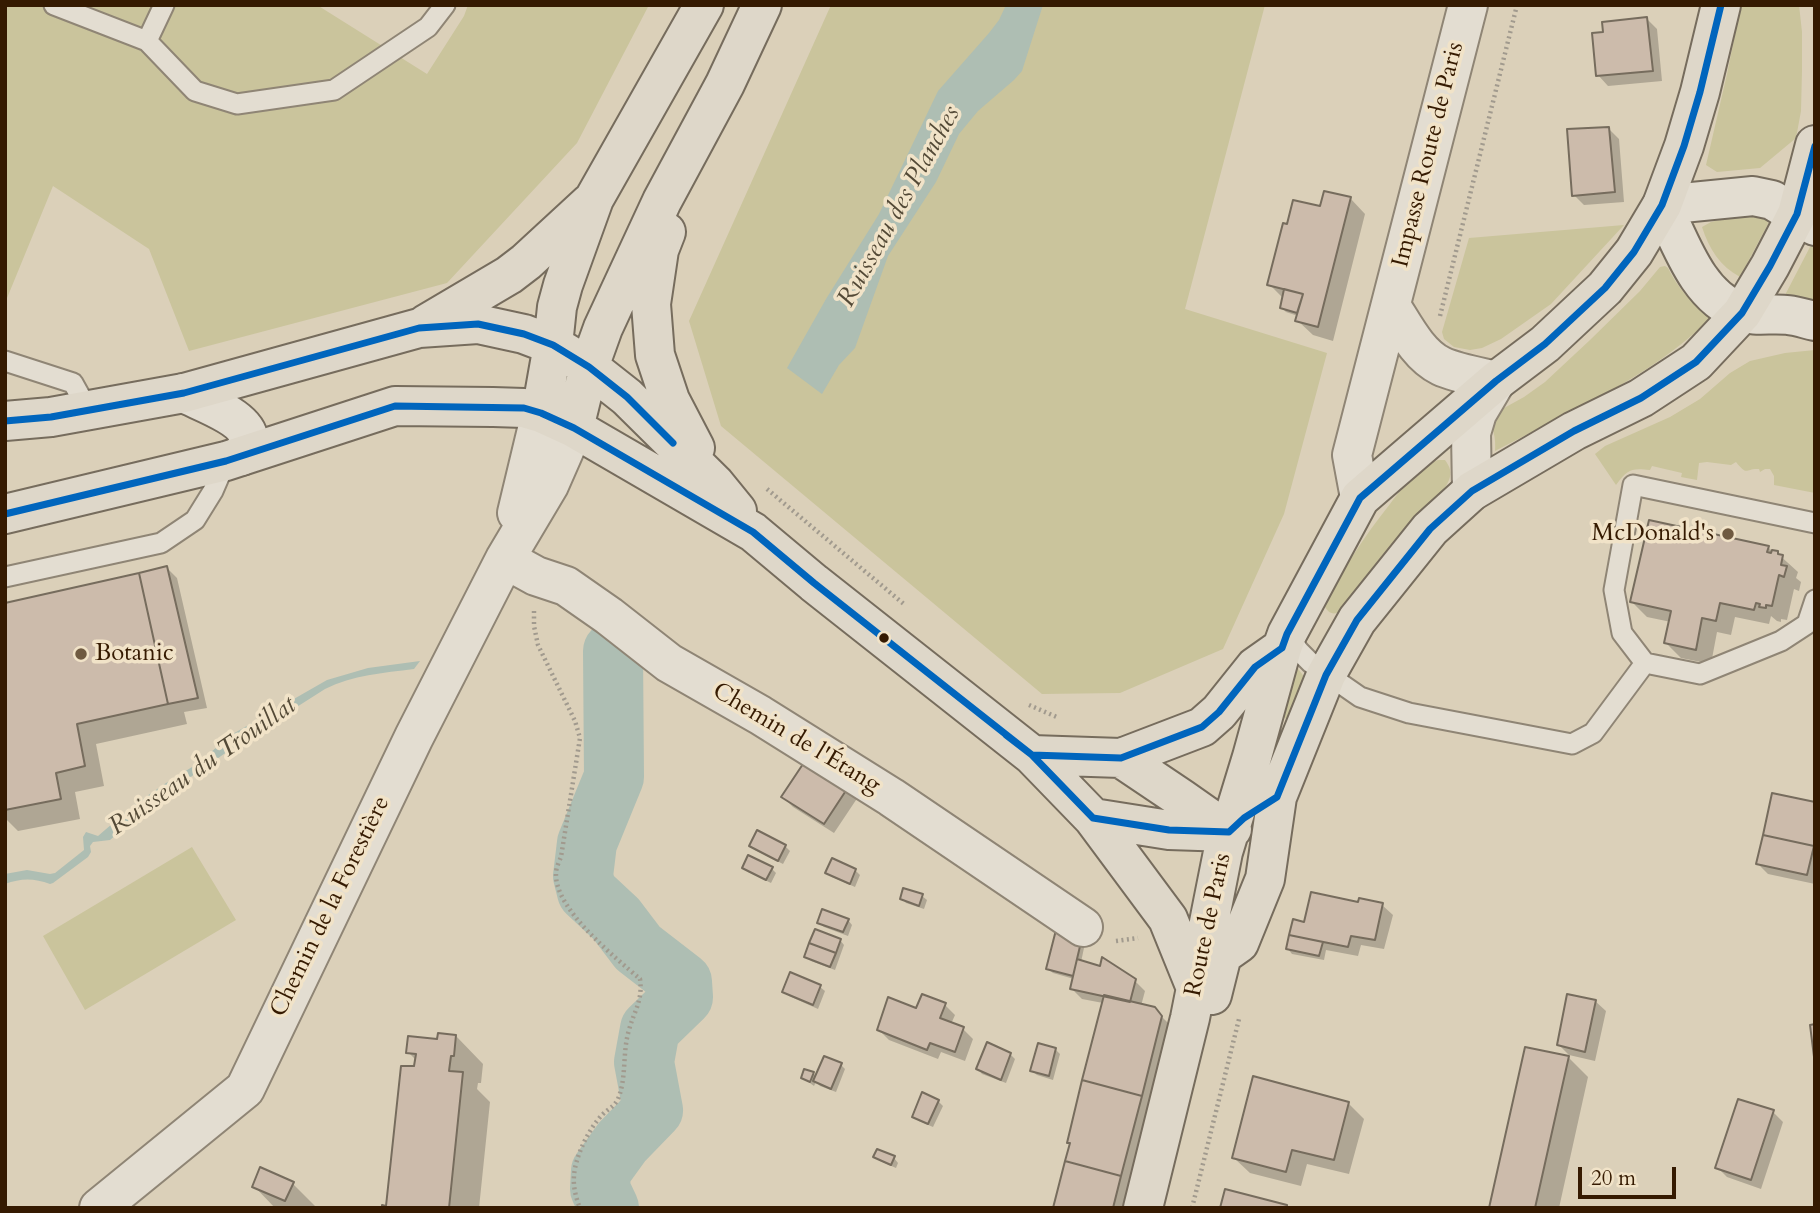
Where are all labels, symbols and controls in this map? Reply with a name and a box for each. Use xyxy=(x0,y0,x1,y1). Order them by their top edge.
street label: Impasse Route de Paris xyxy=(1387,39,1471,271)
water label: Ruisseau des Planches xyxy=(832,101,968,313)
place label: McDonald's xyxy=(1592,520,1714,548)
marker: McDonald's xyxy=(1720,526,1736,542)
unlabelled marker xyxy=(877,631,891,645)
place label: Botanic xyxy=(95,640,174,668)
marker: Botanic xyxy=(73,646,89,662)
street label: Chemin de l'Étang xyxy=(707,677,885,801)
water label: Ruisseau du Trouillat xyxy=(104,691,302,843)
street label: Chemin de la Forestière xyxy=(265,792,397,1022)
street label: Route de Paris xyxy=(1180,851,1238,999)
scale bar xyxy=(1582,1154,1680,1198)
text: 20 m xyxy=(1591,1164,1636,1193)

